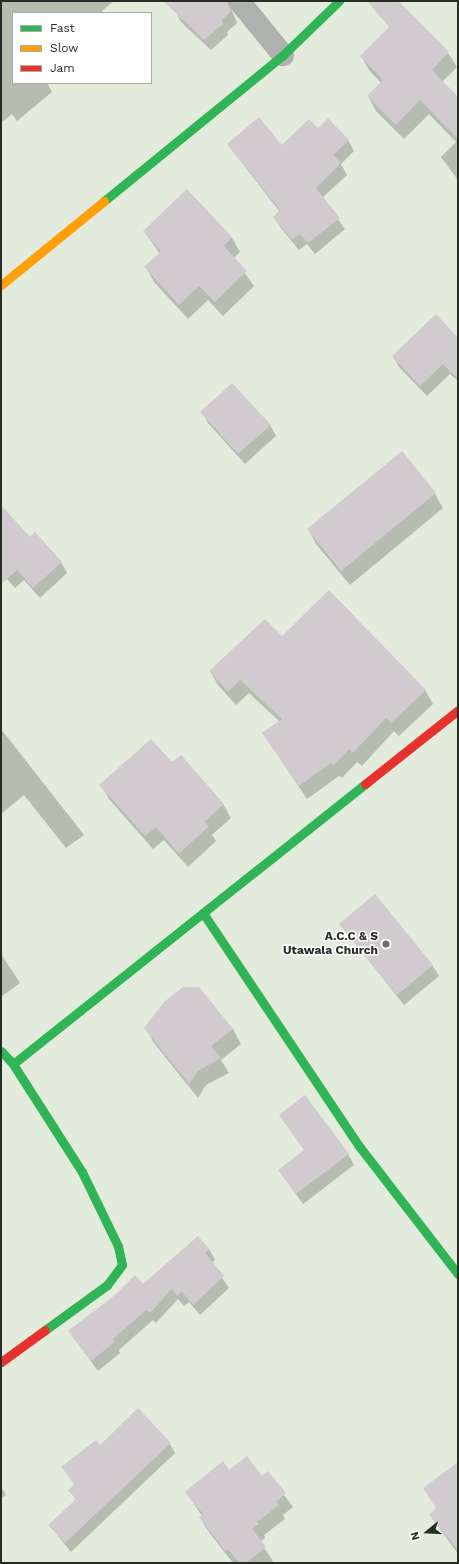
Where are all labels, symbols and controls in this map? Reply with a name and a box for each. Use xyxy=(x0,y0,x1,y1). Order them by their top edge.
legend xyxy=(12,12,152,84)
text: Fast xyxy=(50,21,75,35)
text: Slow xyxy=(50,41,78,55)
text: Jam xyxy=(50,61,75,75)
place label: A.C.C & S Utawala Church xyxy=(283,930,378,958)
marker: A.C.C & S Utawala Church xyxy=(381,939,391,949)
north arrow xyxy=(407,1512,447,1552)
text: N xyxy=(408,1530,423,1542)

